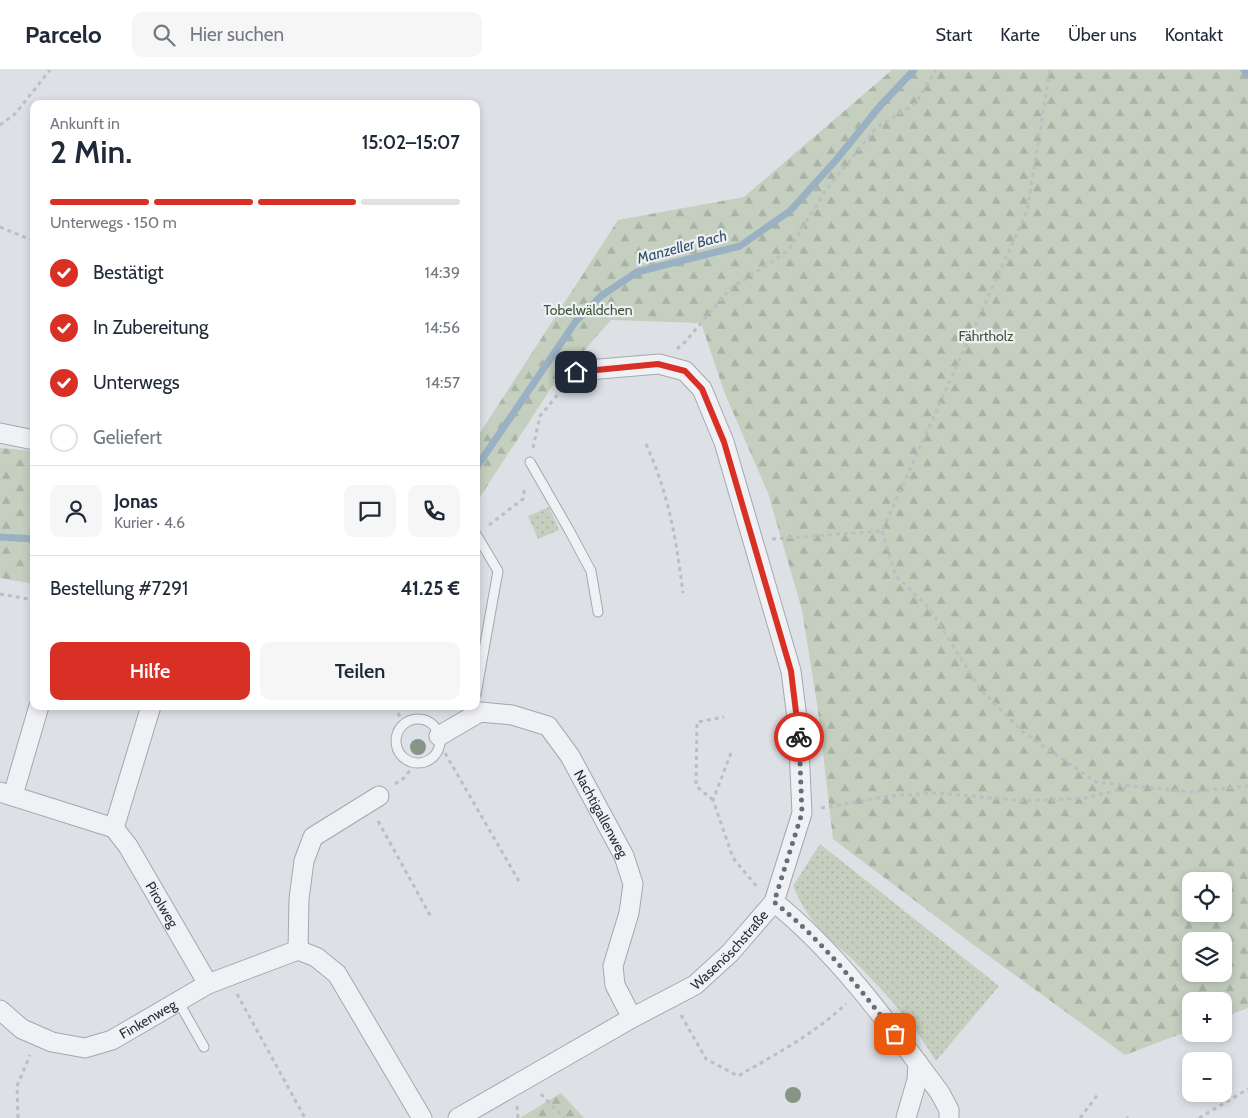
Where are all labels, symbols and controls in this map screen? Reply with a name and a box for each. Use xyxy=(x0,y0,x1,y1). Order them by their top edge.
search box xyxy=(132,12,482,57)
text: Parcelo xyxy=(25,20,102,49)
icon: search xyxy=(150,21,178,49)
text: Hier suchen xyxy=(190,23,284,46)
text: Start xyxy=(936,24,972,46)
text: Karte xyxy=(1000,24,1040,46)
text: Über uns xyxy=(1068,24,1137,46)
text: Kontakt xyxy=(1165,24,1223,46)
text: Ankunft in xyxy=(50,114,120,133)
text: 15:02–15:07 xyxy=(362,131,460,154)
text: 2 Min. xyxy=(50,132,132,171)
text: Unterwegs · 150 m xyxy=(50,213,177,232)
water label: Manzeller Bach xyxy=(634,226,729,268)
icon: check xyxy=(50,259,78,287)
text: Bestätigt xyxy=(93,261,164,284)
text: 14:39 xyxy=(424,263,460,282)
park label: Tobelwäldchen xyxy=(544,301,633,319)
icon: check xyxy=(50,314,78,342)
text: In Zubereitung xyxy=(93,316,209,339)
text: 14:56 xyxy=(424,318,460,337)
park label: Fährtholz xyxy=(958,327,1014,345)
pin xyxy=(555,351,597,393)
icon: home xyxy=(562,358,590,386)
icon: check xyxy=(50,369,78,397)
text: Unterwegs xyxy=(93,371,180,394)
text: 14:57 xyxy=(426,373,460,392)
text: Geliefert xyxy=(93,426,162,449)
button: person xyxy=(50,485,102,537)
button: chat xyxy=(344,485,396,537)
button: phone xyxy=(408,485,460,537)
text: Jonas xyxy=(114,490,158,513)
text: Kurier · 4.6 xyxy=(114,513,185,532)
text: Bestellung #7291 xyxy=(50,577,188,600)
text: 41.25 € xyxy=(400,577,460,600)
button: Hilfe xyxy=(50,642,250,700)
button: Teilen xyxy=(260,642,460,700)
courier xyxy=(774,712,824,762)
icon: bike xyxy=(785,723,813,751)
street label: Nachtigallenweg xyxy=(570,767,633,862)
map controls xyxy=(1182,872,1232,1102)
button: locate xyxy=(1182,872,1232,922)
street label: Pirolweg xyxy=(142,878,183,932)
street label: Wasenöschstraße xyxy=(687,906,772,994)
button: layers xyxy=(1182,932,1232,982)
button: + xyxy=(1182,992,1232,1042)
street label: Finkenweg xyxy=(116,995,181,1043)
pin xyxy=(874,1013,916,1055)
icon: bag xyxy=(881,1020,909,1048)
button: − xyxy=(1182,1052,1232,1102)

